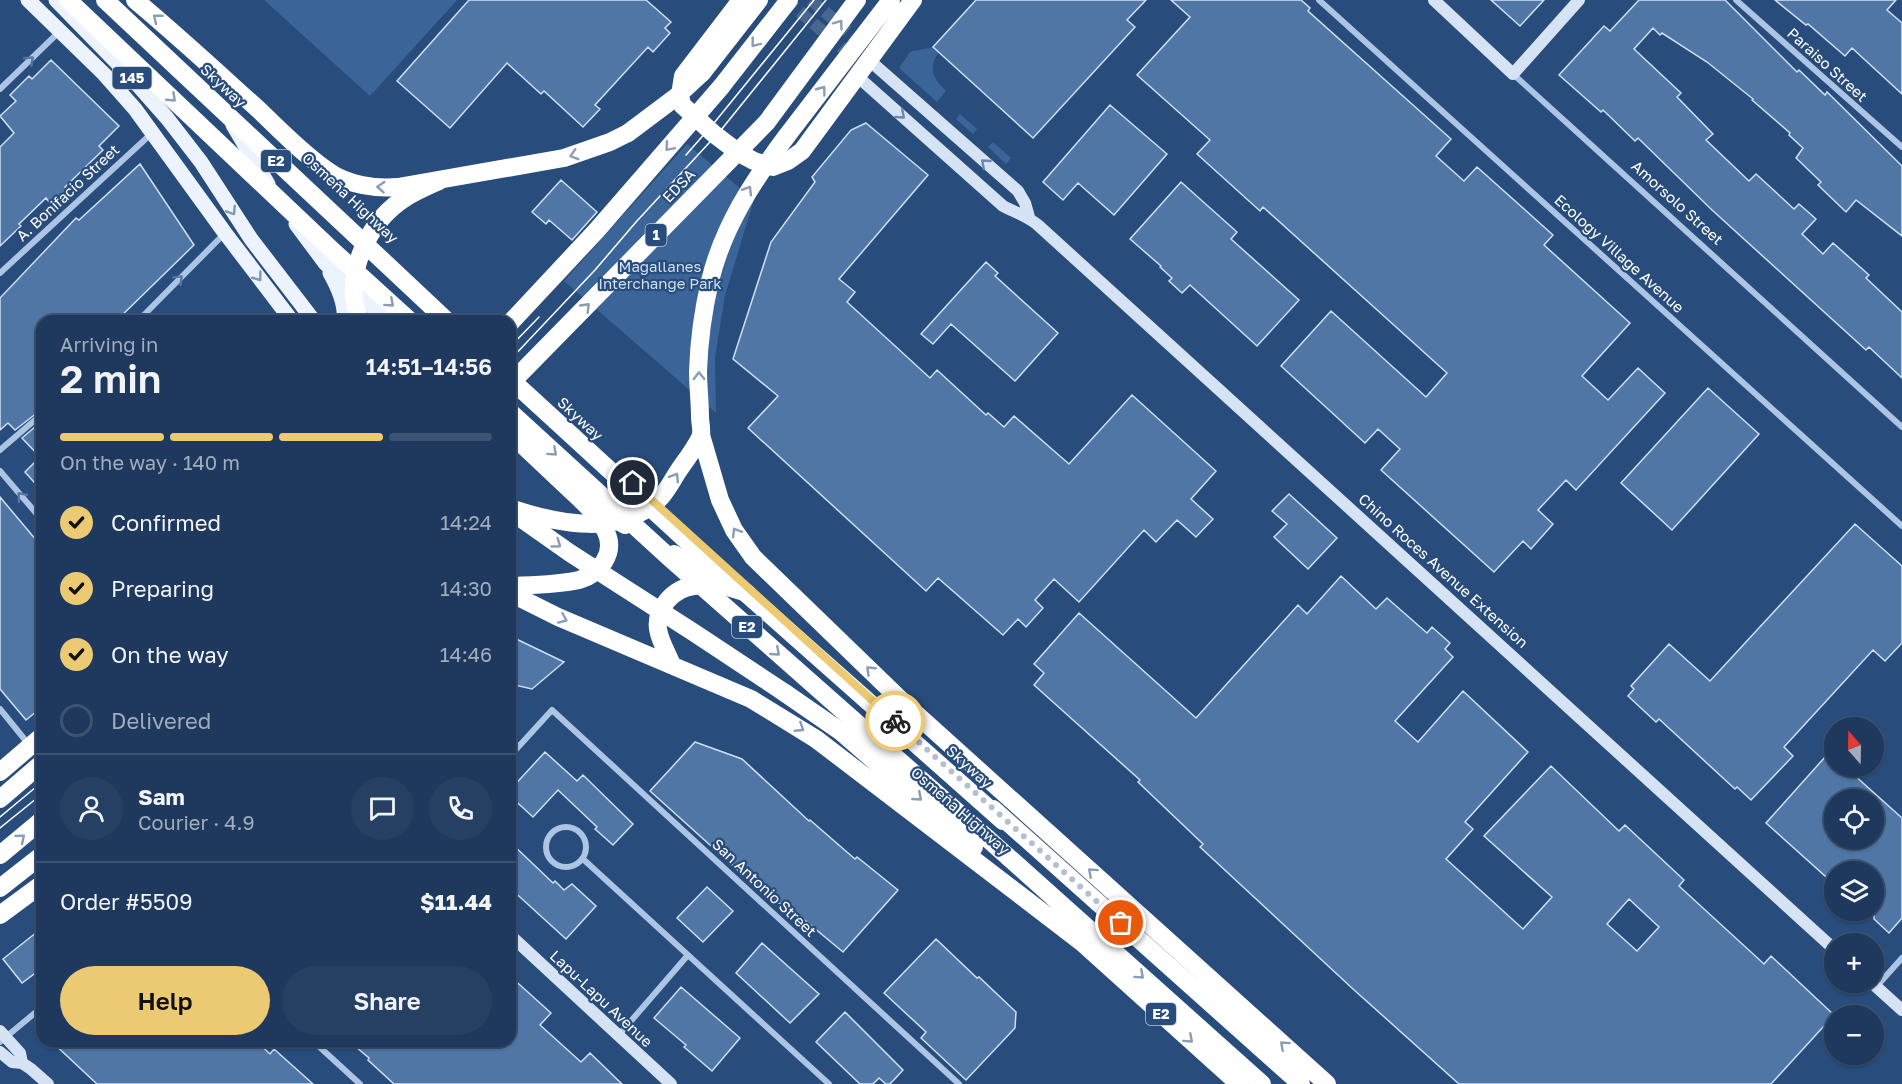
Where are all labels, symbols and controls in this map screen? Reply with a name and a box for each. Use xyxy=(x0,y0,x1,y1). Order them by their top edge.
one-way arrow xyxy=(153,15,164,26)
one-way arrow xyxy=(832,20,843,31)
street label: Paraiso Street xyxy=(1784,24,1871,105)
one-way arrow xyxy=(751,37,762,48)
one-way arrow xyxy=(22,56,33,67)
street label: Skyway xyxy=(197,60,250,111)
road number: 145 xyxy=(112,67,152,89)
one-way arrow xyxy=(815,86,826,97)
one-way arrow xyxy=(165,91,175,102)
one-way arrow xyxy=(894,108,905,119)
street label: A. Bonifacio Street xyxy=(12,140,122,244)
one-way arrow xyxy=(665,140,676,151)
street label: Osmeña Highway xyxy=(299,148,403,247)
one-way arrow xyxy=(569,148,580,160)
road number: E2 xyxy=(261,150,291,172)
street label: Amorsolo Street xyxy=(1628,156,1727,248)
one-way arrow xyxy=(981,159,992,170)
street label: EDSA xyxy=(658,165,698,206)
one-way arrow xyxy=(376,181,385,194)
one-way arrow xyxy=(741,186,753,196)
street label: Ecology Village Avenue xyxy=(1551,190,1688,316)
one-way arrow xyxy=(225,205,237,215)
road number: 1 xyxy=(646,224,666,246)
park label: Magallanes Interchange Park xyxy=(598,257,722,292)
one-way arrow xyxy=(251,270,262,281)
one-way arrow xyxy=(171,276,182,287)
one-way arrow xyxy=(384,296,394,307)
one-way arrow xyxy=(579,303,590,313)
text: Arriving in xyxy=(60,332,158,356)
text: 14:51–14:56 xyxy=(366,353,492,380)
text: 2 min xyxy=(60,355,161,402)
one-way arrow xyxy=(693,372,705,381)
street label: Skyway xyxy=(554,393,607,444)
one-way arrow xyxy=(546,445,557,456)
text: On the way · 140 m xyxy=(60,450,240,474)
pin xyxy=(607,457,658,508)
icon: home xyxy=(616,466,649,499)
one-way arrow xyxy=(667,472,678,483)
street label: Chino Roces Avenue Extension xyxy=(1355,489,1532,651)
one-way arrow xyxy=(17,492,28,503)
icon: check xyxy=(60,506,93,539)
text: Confirmed xyxy=(111,509,221,536)
text: 14:24 xyxy=(440,510,492,534)
one-way arrow xyxy=(731,528,743,538)
one-way arrow xyxy=(551,537,562,548)
icon: check xyxy=(60,572,93,605)
text: Preparing xyxy=(111,575,214,602)
text: 14:30 xyxy=(440,576,492,600)
one-way arrow xyxy=(556,611,567,623)
road number: E2 xyxy=(732,616,762,638)
icon: check xyxy=(60,638,93,671)
text: On the way xyxy=(111,641,229,668)
text: 14:46 xyxy=(440,642,492,666)
one-way arrow xyxy=(769,645,780,656)
one-way arrow xyxy=(867,667,878,678)
courier xyxy=(865,691,925,751)
icon: bike xyxy=(879,705,912,738)
text: Delivered xyxy=(111,707,211,734)
north arrow xyxy=(1824,717,1884,777)
map controls xyxy=(1824,717,1884,1065)
one-way arrow xyxy=(793,721,804,732)
street label: Skyway xyxy=(943,741,997,792)
street label: Osmeña Highway xyxy=(908,763,1014,858)
button: person xyxy=(60,777,123,840)
button: chat xyxy=(351,777,414,840)
button: phone xyxy=(429,777,492,840)
text: Sam xyxy=(138,783,185,810)
button: locate xyxy=(1824,789,1884,849)
one-way arrow xyxy=(911,790,922,801)
text: Courier · 4.9 xyxy=(138,810,255,834)
one-way arrow xyxy=(14,834,25,845)
street label: San Antonio Street xyxy=(709,834,820,940)
button: layers xyxy=(1824,861,1884,921)
one-way arrow xyxy=(1088,868,1099,879)
text: Order #5509 xyxy=(60,888,192,915)
text: $11.44 xyxy=(420,888,492,915)
pin xyxy=(1095,897,1146,948)
icon: bag xyxy=(1104,906,1137,939)
button: + xyxy=(1824,933,1884,993)
street label: Lapu-Lapu Avenue xyxy=(547,946,657,1051)
button: Help xyxy=(60,966,270,1035)
button: Share xyxy=(282,966,492,1035)
one-way arrow xyxy=(1133,968,1144,979)
road number: E2 xyxy=(1146,1003,1176,1025)
button: − xyxy=(1824,1005,1884,1065)
one-way arrow xyxy=(1182,1032,1193,1043)
one-way arrow xyxy=(1280,1041,1291,1052)

